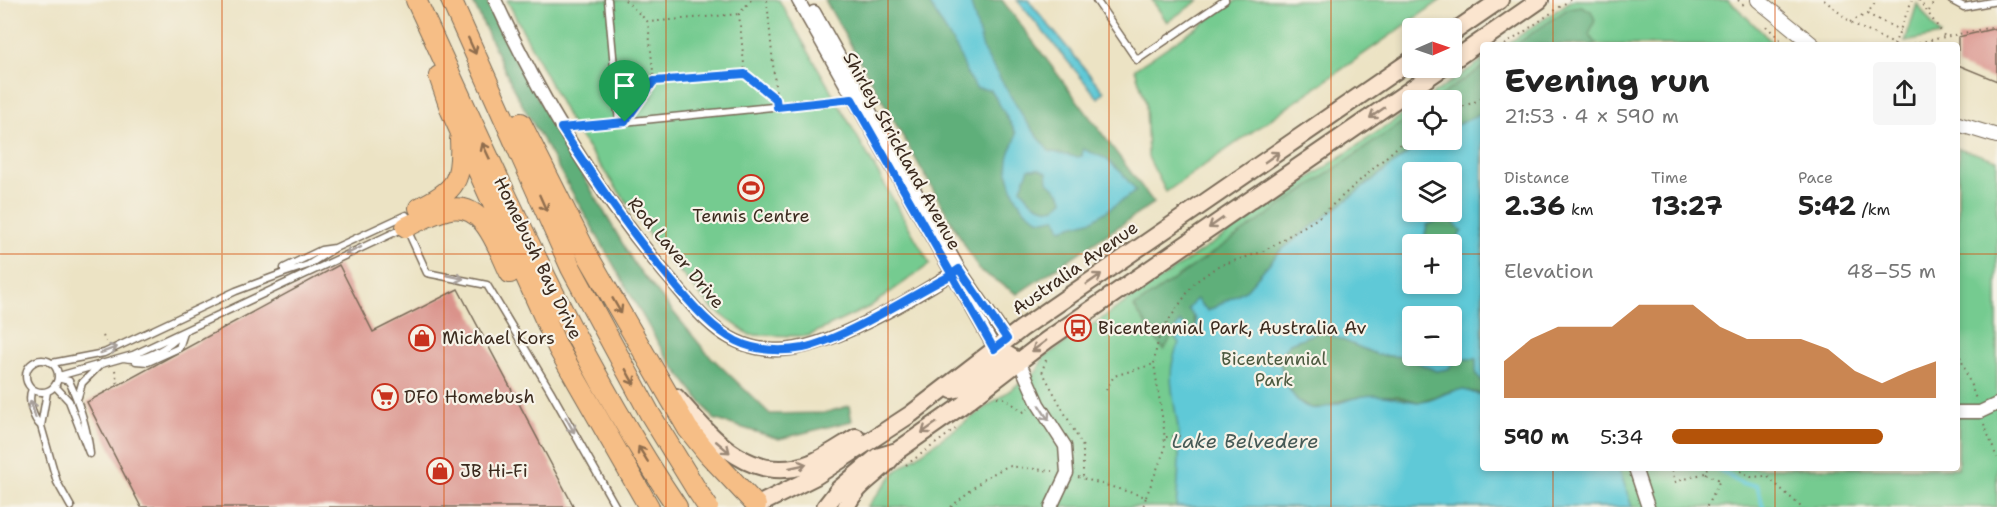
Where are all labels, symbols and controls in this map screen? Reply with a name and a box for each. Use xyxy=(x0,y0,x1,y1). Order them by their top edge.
north arrow xyxy=(1402,18,1462,78)
map controls xyxy=(1402,18,1462,366)
one-way arrow xyxy=(467,36,479,54)
street label: Shirley Strickland Avenue xyxy=(837,48,967,254)
text: Evening run xyxy=(1504,58,1710,103)
pin xyxy=(599,60,650,122)
button: share xyxy=(1873,62,1936,125)
icon: arrive xyxy=(608,69,641,102)
button: locate xyxy=(1402,90,1462,150)
text: 21:53 · 4 × 590 m xyxy=(1504,103,1679,129)
one-way arrow xyxy=(1369,107,1386,119)
one-way arrow xyxy=(480,142,492,160)
one-way arrow xyxy=(1263,151,1279,163)
button: layers xyxy=(1402,162,1462,222)
text: Distance xyxy=(1504,167,1570,188)
text: Time xyxy=(1651,167,1688,188)
text: Pace xyxy=(1798,167,1833,188)
street label: Homebush Bay Drive xyxy=(488,173,588,343)
sports icon: Tennis Centre xyxy=(736,173,766,203)
text: 2.36 xyxy=(1504,188,1566,223)
text: 13:27 xyxy=(1651,188,1723,223)
text: 5:42 xyxy=(1798,188,1856,223)
street label: Rod Laver Drive xyxy=(622,192,730,314)
one-way arrow xyxy=(538,194,549,212)
text: km xyxy=(1566,199,1594,220)
text: /km xyxy=(1856,199,1890,220)
place label: Tennis Centre xyxy=(692,204,810,228)
street label: Australia Avenue xyxy=(1007,216,1143,320)
one-way arrow xyxy=(1209,217,1225,229)
button: + xyxy=(1402,234,1462,294)
one-way arrow xyxy=(345,246,363,258)
text: Elevation xyxy=(1504,258,1594,284)
text: 48–55 m xyxy=(1847,258,1936,284)
one-way arrow xyxy=(445,272,465,283)
one-way arrow xyxy=(1085,273,1101,285)
one-way arrow xyxy=(611,297,623,314)
button: − xyxy=(1402,306,1462,366)
bus stop icon: Bicentennial Park, Australia Av xyxy=(1063,313,1093,343)
place label: Bicentennial Park, Australia Av xyxy=(1098,316,1367,340)
shop icon: Michael Kors xyxy=(407,323,437,353)
place label: Michael Kors xyxy=(442,326,555,350)
one-way arrow xyxy=(1031,340,1047,352)
one-way arrow xyxy=(99,344,117,355)
park label: Bicentennial Park xyxy=(1221,347,1327,392)
one-way arrow xyxy=(624,368,636,385)
supermarket icon: DFO Homebush xyxy=(370,382,400,412)
place label: DFO Homebush xyxy=(404,385,535,409)
one-way arrow xyxy=(26,400,38,419)
one-way arrow xyxy=(1038,405,1050,421)
one-way arrow xyxy=(565,415,576,433)
one-way arrow xyxy=(921,422,937,434)
text: 590 m xyxy=(1504,424,1569,450)
text: 5:34 xyxy=(1600,424,1643,450)
water label: Lake Belvedere xyxy=(1172,428,1318,454)
one-way arrow xyxy=(715,440,731,453)
one-way arrow xyxy=(637,446,649,463)
shop icon: JB Hi-Fi xyxy=(425,456,455,486)
place label: JB Hi-Fi xyxy=(460,459,528,483)
one-way arrow xyxy=(788,460,808,471)

